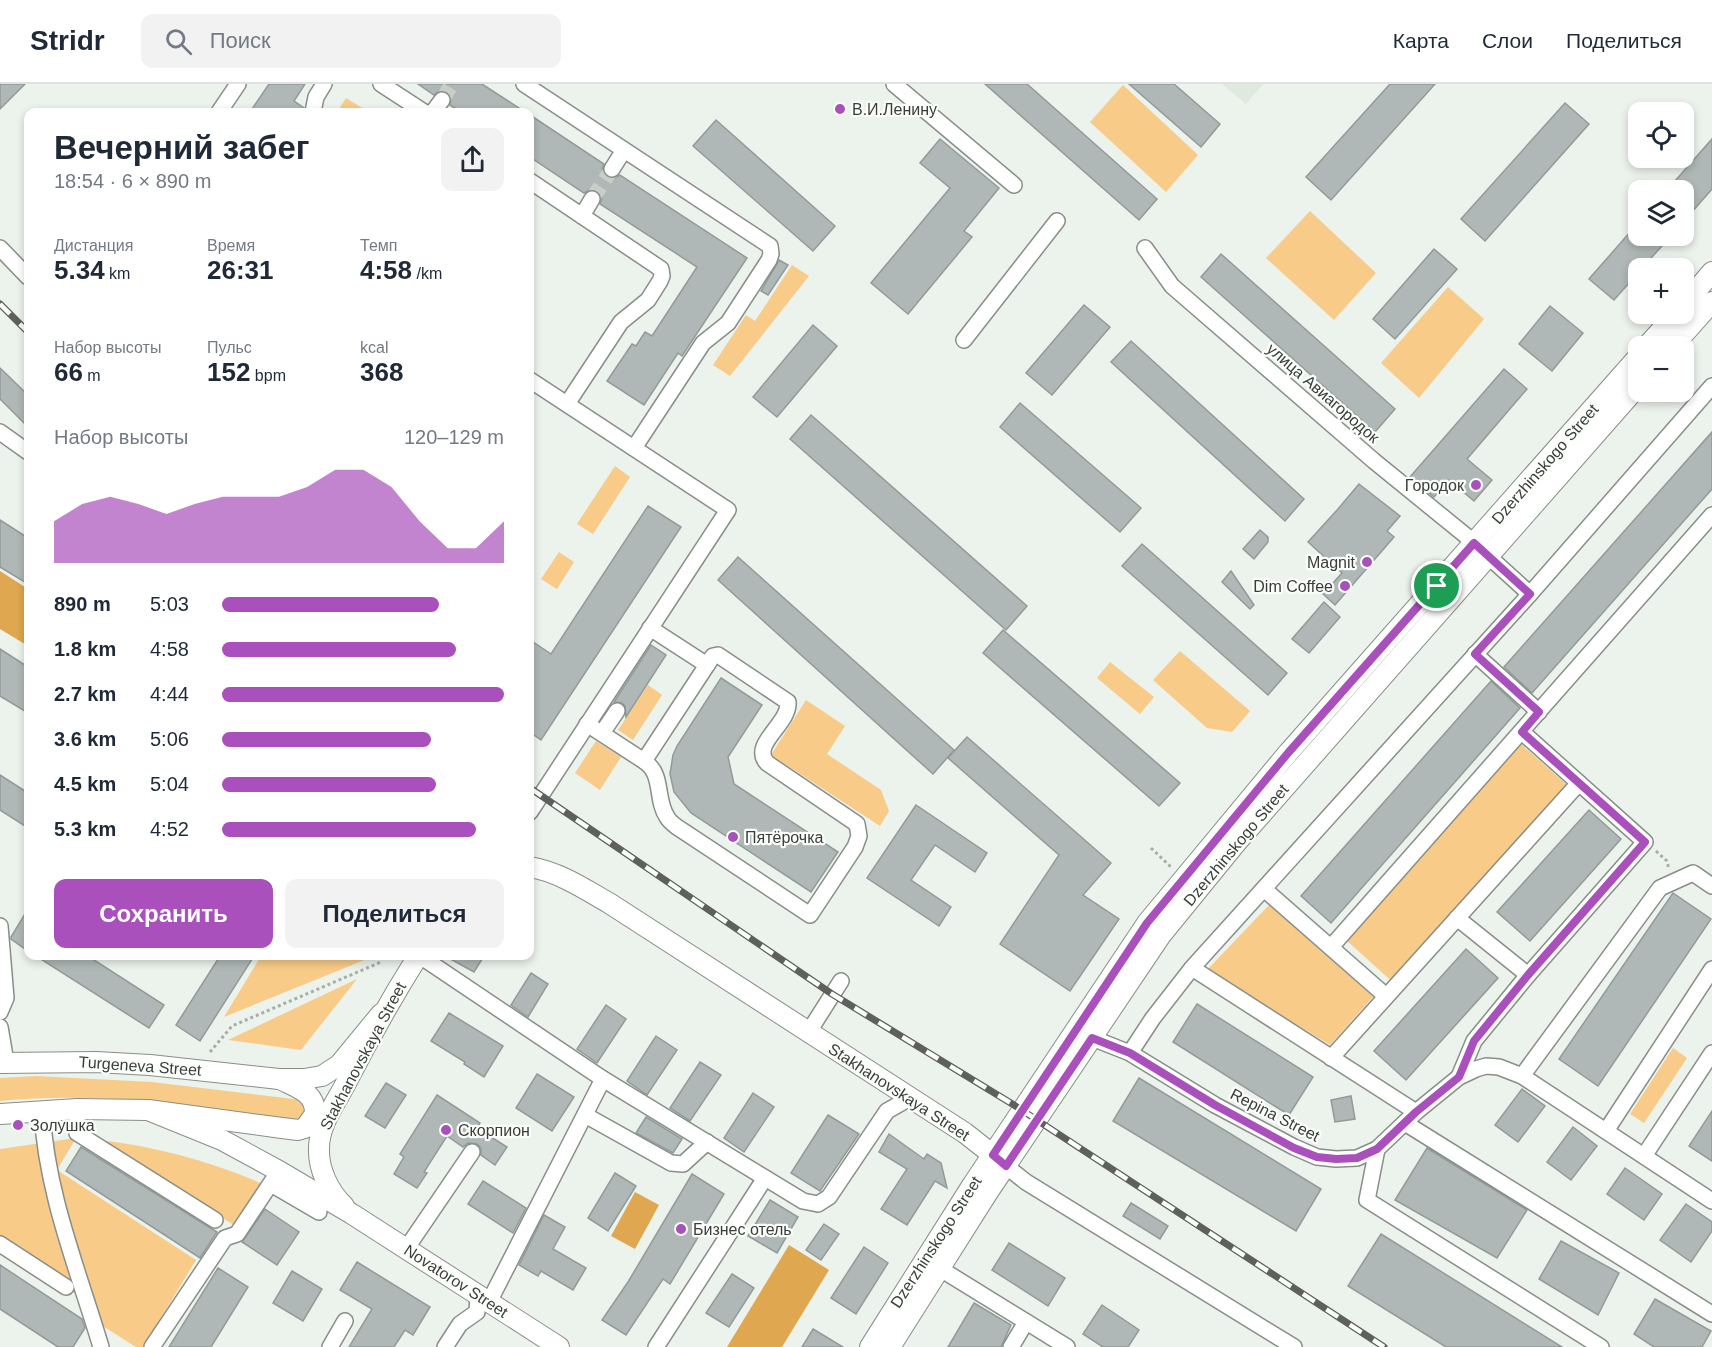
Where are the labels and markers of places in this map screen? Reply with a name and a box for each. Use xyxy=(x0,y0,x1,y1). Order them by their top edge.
place label: В.И.Ленину xyxy=(852,101,937,118)
marker: В.И.Ленину xyxy=(833,102,847,116)
place label: Городок xyxy=(1405,477,1465,494)
marker: Городок xyxy=(1469,478,1483,492)
place label: Magnit xyxy=(1307,554,1356,571)
marker: Magnit xyxy=(1360,555,1374,569)
pin xyxy=(1411,560,1462,611)
place label: Dim Coffee xyxy=(1253,578,1333,595)
marker: Dim Coffee xyxy=(1338,579,1352,593)
place label: Пятёрочка xyxy=(745,829,824,846)
marker: Пятёрочка xyxy=(726,830,740,844)
place label: Золушка xyxy=(30,1117,95,1134)
marker: Золушка xyxy=(11,1118,25,1132)
place label: Скорпион xyxy=(458,1122,530,1139)
marker: Скорпион xyxy=(439,1123,453,1137)
place label: Бизнес отель xyxy=(693,1221,792,1238)
marker: Бизнес отель xyxy=(674,1222,688,1236)

